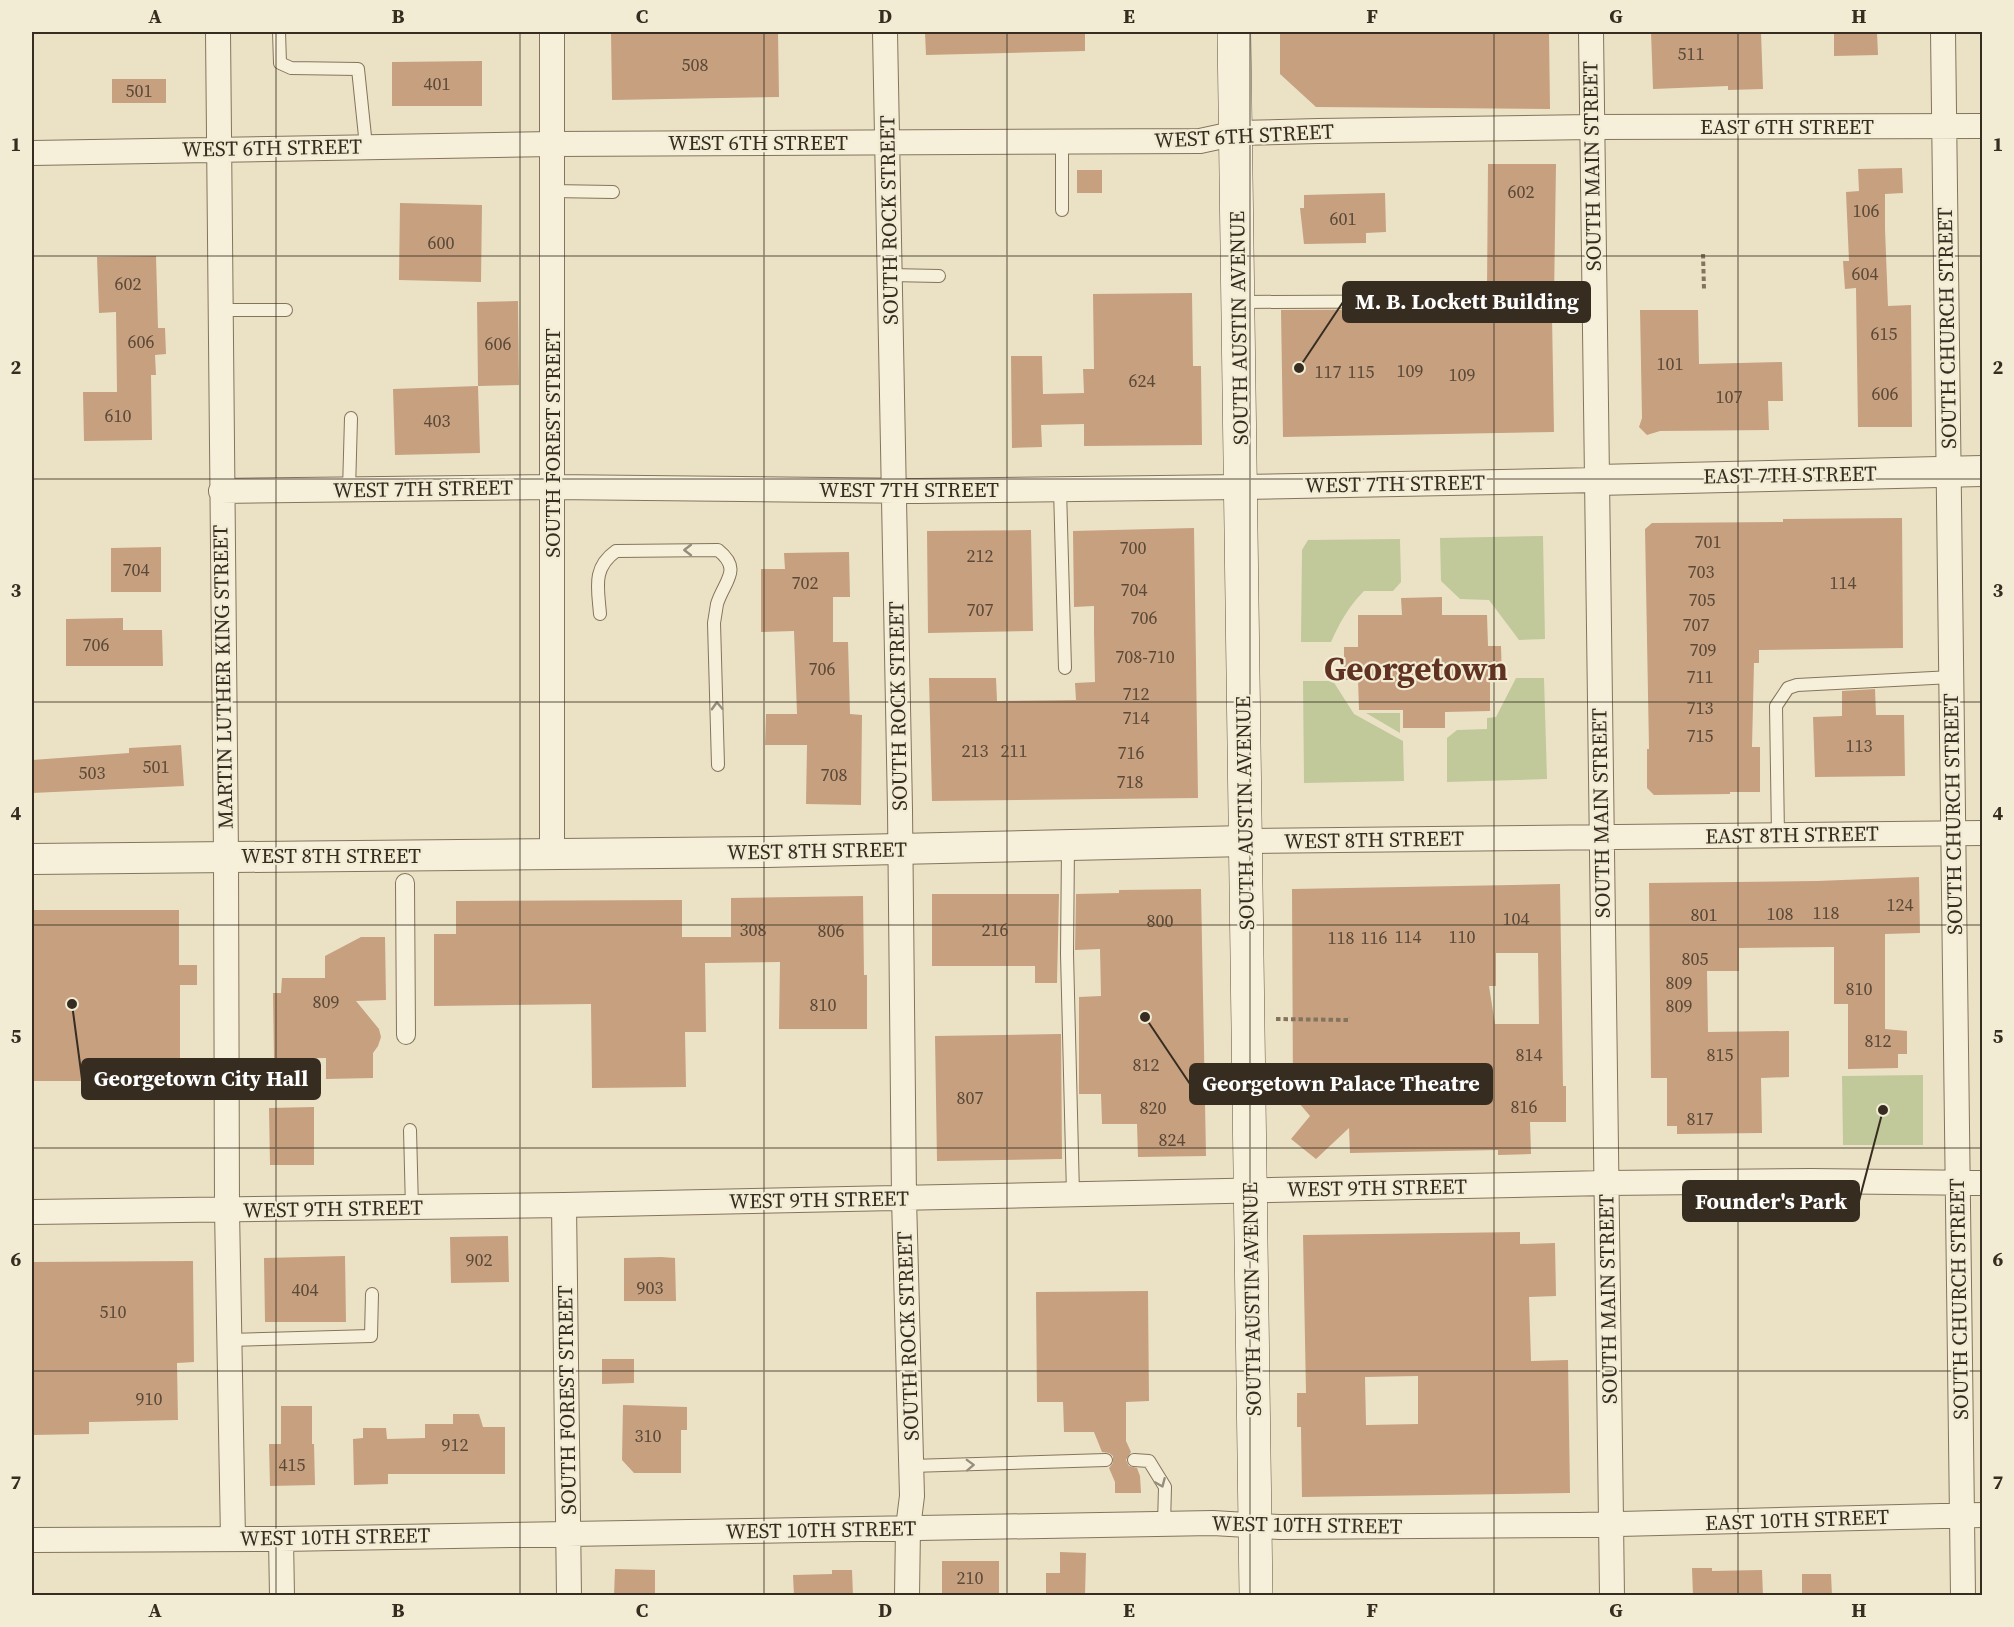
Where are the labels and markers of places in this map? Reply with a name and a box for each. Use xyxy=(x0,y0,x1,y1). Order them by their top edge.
callout: M. B. Lockett Building xyxy=(1343,282,1590,322)
callout: Georgetown City Hall xyxy=(82,1059,320,1099)
callout: Georgetown Palace Theatre xyxy=(1190,1064,1492,1104)
callout: Founder's Park xyxy=(1683,1181,1859,1221)

